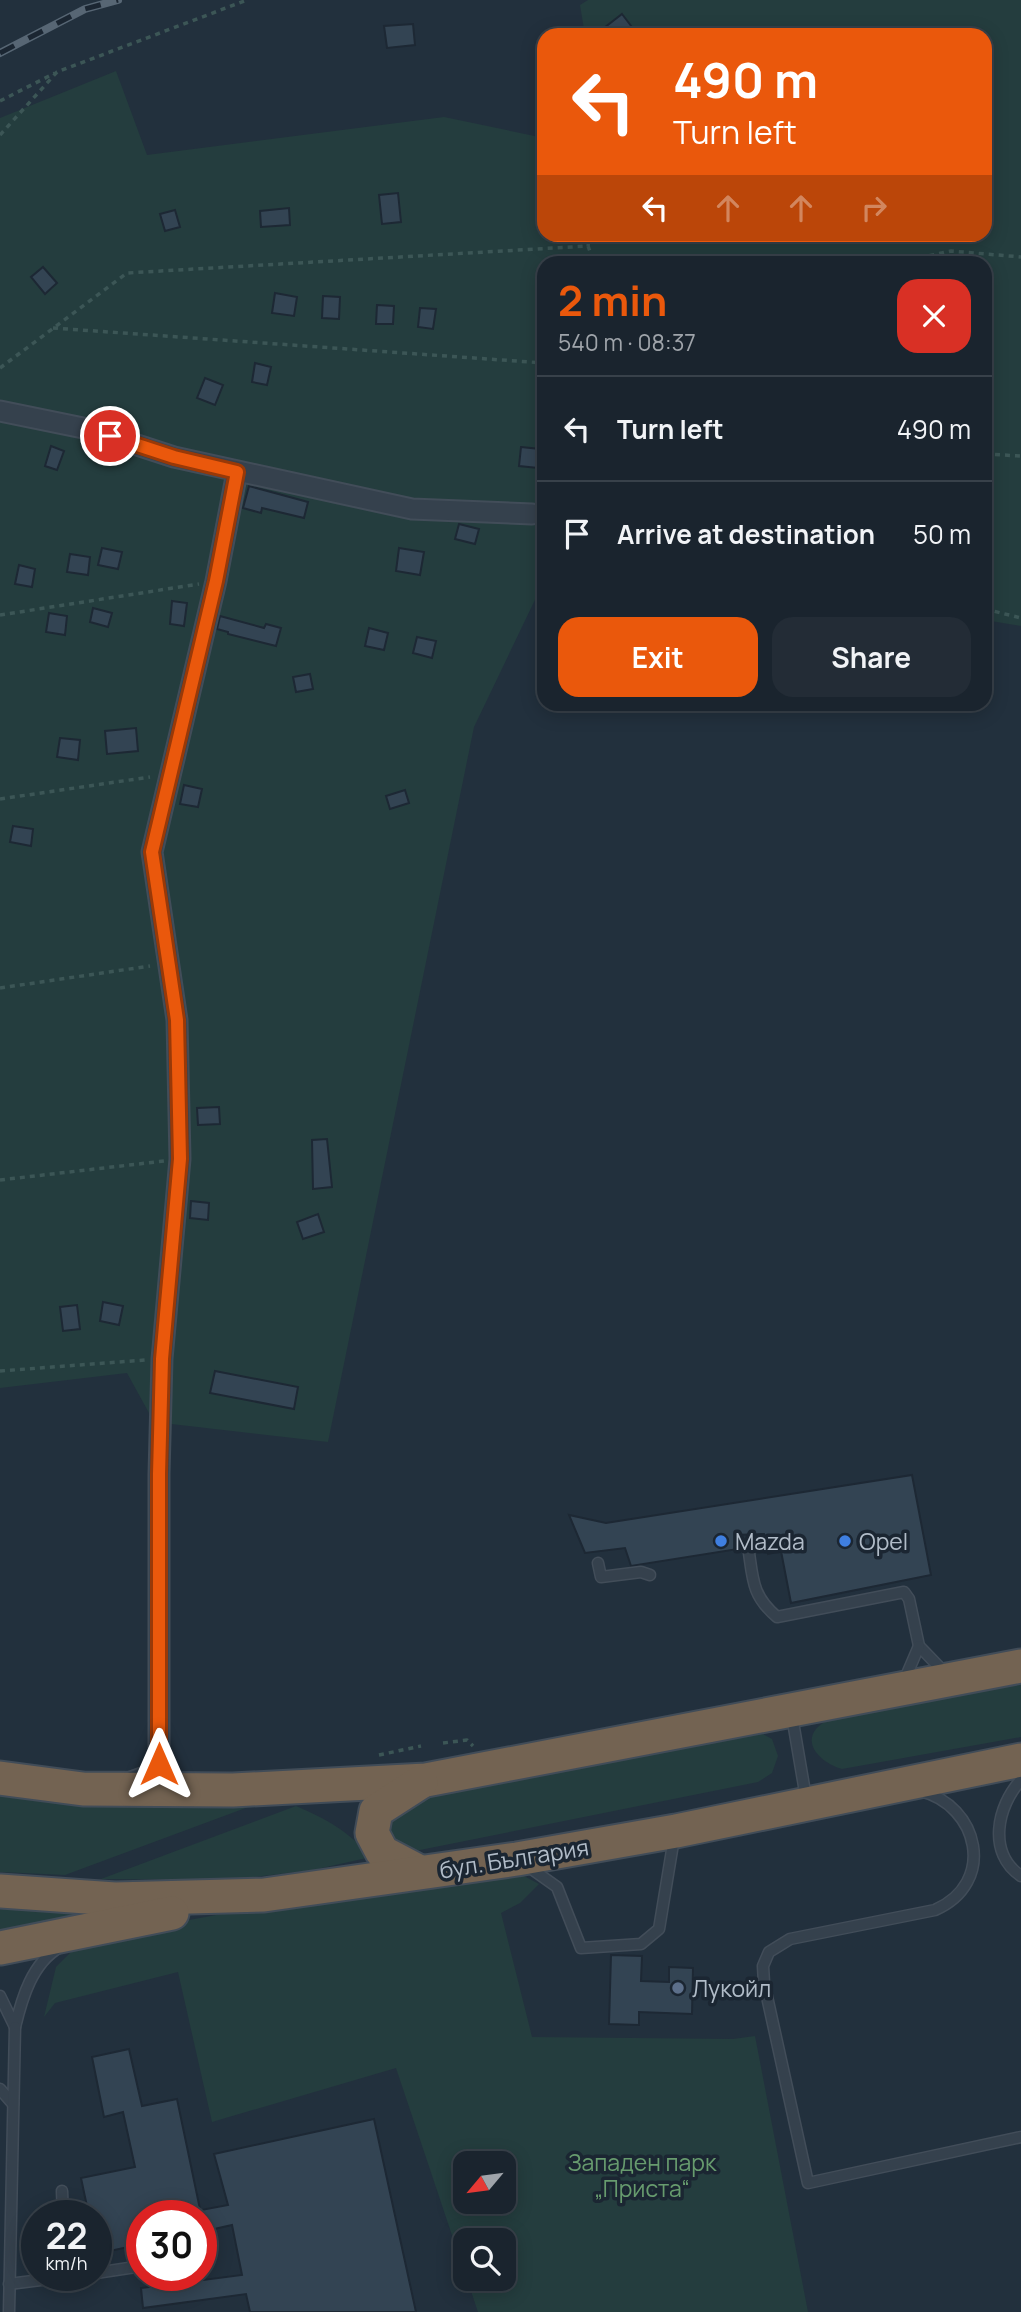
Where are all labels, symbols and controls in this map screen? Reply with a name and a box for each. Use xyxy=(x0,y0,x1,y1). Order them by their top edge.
text: 490 m xyxy=(673,46,818,113)
icon: left xyxy=(558,56,649,147)
text: Turn left xyxy=(673,110,797,154)
icon: left xyxy=(636,189,674,227)
icon: ahead xyxy=(709,189,747,227)
icon: ahead xyxy=(782,189,820,227)
icon: right xyxy=(855,189,893,227)
text: 2 min xyxy=(558,271,667,329)
button: close xyxy=(897,279,971,353)
text: 540 m · 08:37 xyxy=(558,326,696,358)
pin xyxy=(80,406,140,466)
icon: left xyxy=(558,410,596,448)
text: Turn left xyxy=(617,411,724,447)
text: 490 m xyxy=(897,411,971,447)
icon: arrive xyxy=(91,417,129,455)
icon: arrive xyxy=(558,515,596,553)
text: Arrive at destination xyxy=(617,516,875,552)
text: 50 m xyxy=(913,516,971,552)
button: Exit xyxy=(558,617,758,697)
button: Share xyxy=(772,617,971,697)
place label: Mazda xyxy=(735,1525,805,1557)
place label: Opel xyxy=(859,1525,908,1557)
marker: Mazda xyxy=(713,1533,729,1549)
marker: Opel xyxy=(837,1533,853,1549)
position arrow xyxy=(122,1727,196,1801)
street label: бул. България xyxy=(437,1830,591,1886)
place label: Лукойл xyxy=(692,1972,771,2004)
marker: Лукойл xyxy=(670,1980,686,1996)
park label: Западен парк „Приста“ xyxy=(568,2146,717,2204)
north arrow xyxy=(453,2151,516,2214)
map controls xyxy=(453,2151,516,2291)
speed limit sign: 30 xyxy=(126,2200,217,2291)
text: 22 xyxy=(46,2212,87,2260)
button: search xyxy=(453,2228,516,2291)
text: km/h xyxy=(46,2251,87,2275)

